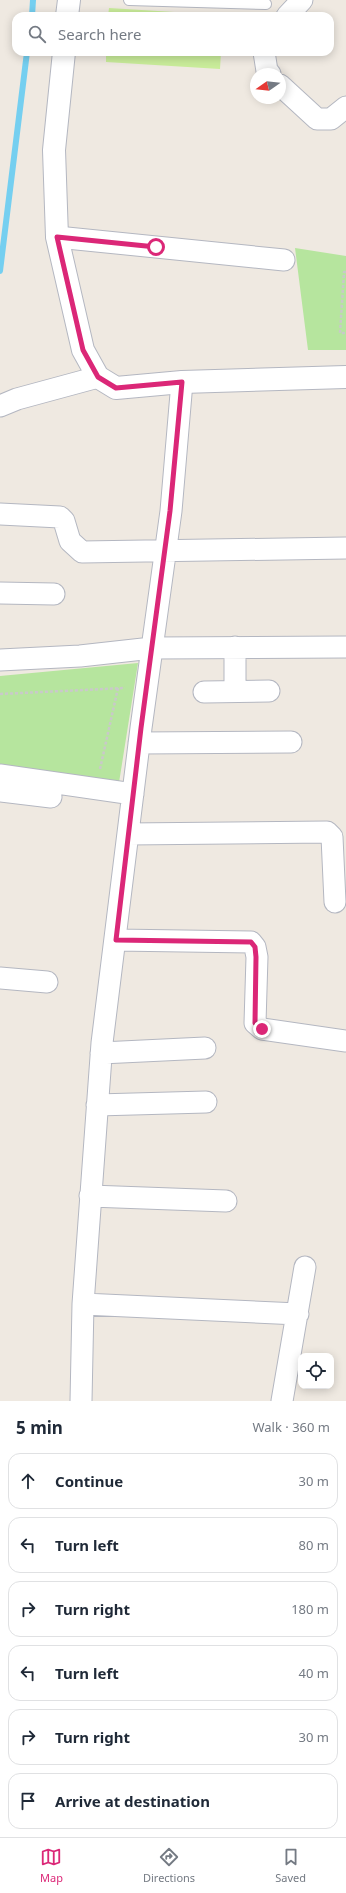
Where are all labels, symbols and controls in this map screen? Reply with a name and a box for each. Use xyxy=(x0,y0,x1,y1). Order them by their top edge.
search box xyxy=(12,12,334,56)
icon: search xyxy=(26,23,48,45)
text: Search here xyxy=(58,24,141,44)
north arrow xyxy=(250,68,286,104)
route start xyxy=(147,238,165,256)
route end xyxy=(253,1020,271,1038)
map controls xyxy=(298,1353,334,1389)
button: locate xyxy=(298,1353,334,1389)
text: 5 min xyxy=(16,1416,63,1439)
text: Walk · 360 m xyxy=(252,1418,330,1436)
icon: ahead xyxy=(17,1470,39,1492)
text: Continue xyxy=(55,1471,123,1491)
text: 30 m xyxy=(299,1472,329,1490)
icon: left xyxy=(17,1534,39,1556)
text: Turn left xyxy=(55,1535,119,1555)
text: 80 m xyxy=(299,1536,329,1554)
icon: right xyxy=(17,1598,39,1620)
text: Turn right xyxy=(55,1599,130,1619)
text: 180 m xyxy=(291,1600,329,1618)
icon: left xyxy=(17,1662,39,1684)
text: Turn left xyxy=(55,1663,119,1683)
text: 40 m xyxy=(299,1664,329,1682)
icon: right xyxy=(17,1726,39,1748)
text: Turn right xyxy=(55,1727,130,1747)
text: 30 m xyxy=(299,1728,329,1746)
icon: arrive xyxy=(17,1790,39,1812)
text: Arrive at destination xyxy=(55,1791,210,1811)
tab: Map xyxy=(40,1846,63,1885)
tab: Directions xyxy=(143,1846,195,1885)
tab: Saved xyxy=(275,1846,306,1885)

